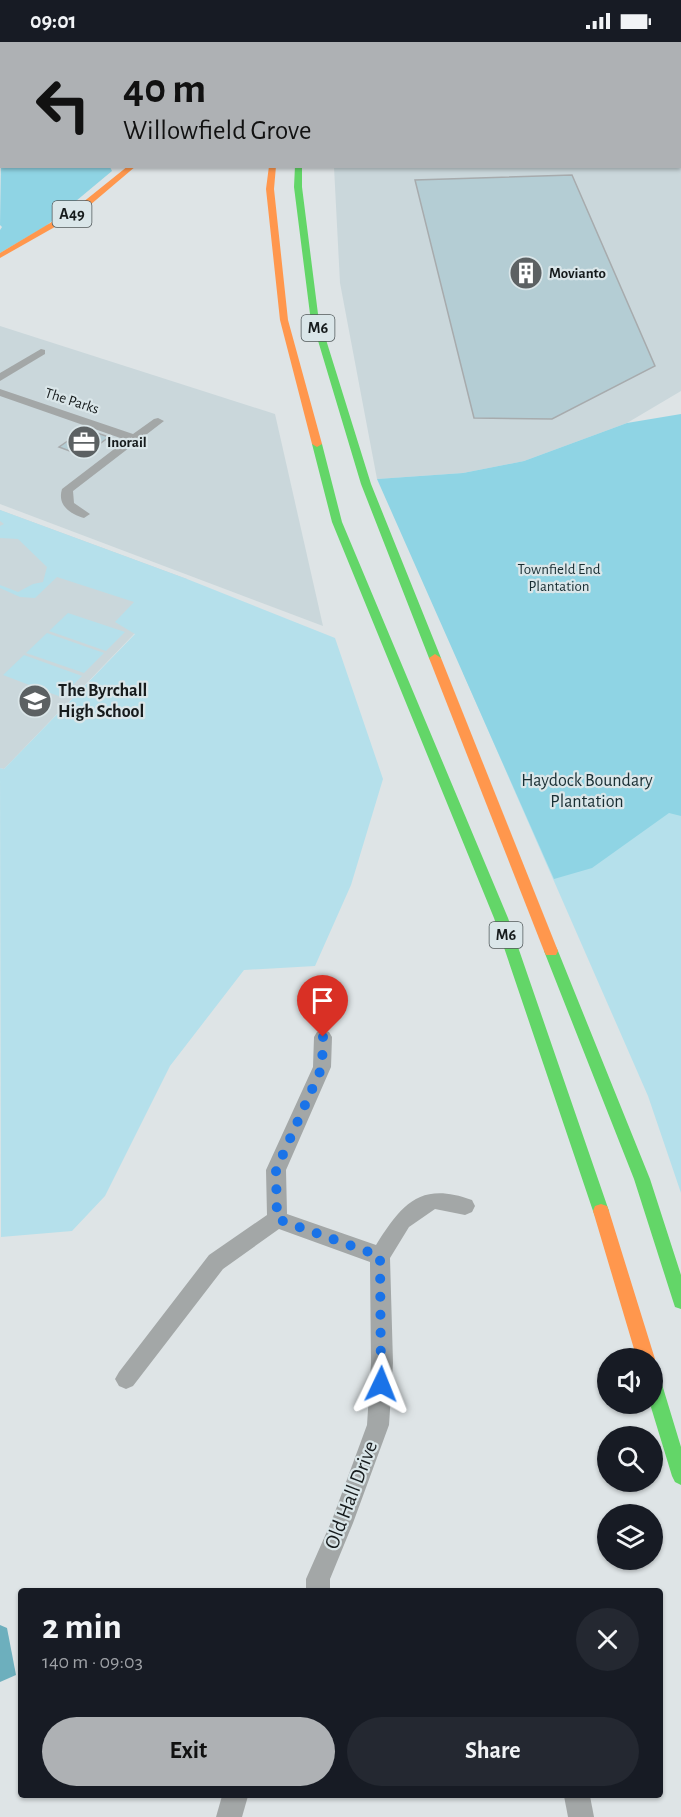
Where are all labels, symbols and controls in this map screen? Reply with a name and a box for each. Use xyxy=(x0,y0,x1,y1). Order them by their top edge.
text: 09:01 xyxy=(30,10,77,32)
icon: left xyxy=(24,66,102,144)
text: 40 m xyxy=(123,68,206,110)
text: Willowfield Grove xyxy=(123,117,311,144)
road number: A49 xyxy=(52,201,92,227)
building icon: Movianto xyxy=(508,255,544,291)
place label: Movianto xyxy=(549,266,606,281)
road number: M6 xyxy=(302,315,334,341)
street label: The Parks xyxy=(43,385,101,417)
office icon: Inorail xyxy=(66,424,102,460)
place label: Inorail xyxy=(107,435,147,450)
park label: Townfield End Plantation xyxy=(518,562,601,594)
place label: The Byrchall High School xyxy=(58,682,147,721)
school or university icon: The Byrchall High School xyxy=(17,683,53,719)
park label: Haydock Boundary Plantation xyxy=(521,772,653,811)
road number: M6 xyxy=(490,922,522,948)
pin xyxy=(297,975,348,1037)
icon: arrive xyxy=(306,984,339,1017)
map controls xyxy=(597,1348,663,1570)
button: sound xyxy=(597,1348,663,1414)
position arrow xyxy=(349,1352,413,1416)
button: search xyxy=(597,1426,663,1492)
street label: Old Hall Drive xyxy=(321,1438,381,1552)
button: layers xyxy=(597,1504,663,1570)
button: close xyxy=(576,1608,639,1671)
text: 2 min xyxy=(42,1609,122,1645)
text: 140 m · 09:03 xyxy=(42,1652,143,1672)
button: Exit xyxy=(42,1717,335,1786)
button: Share xyxy=(347,1717,639,1786)

